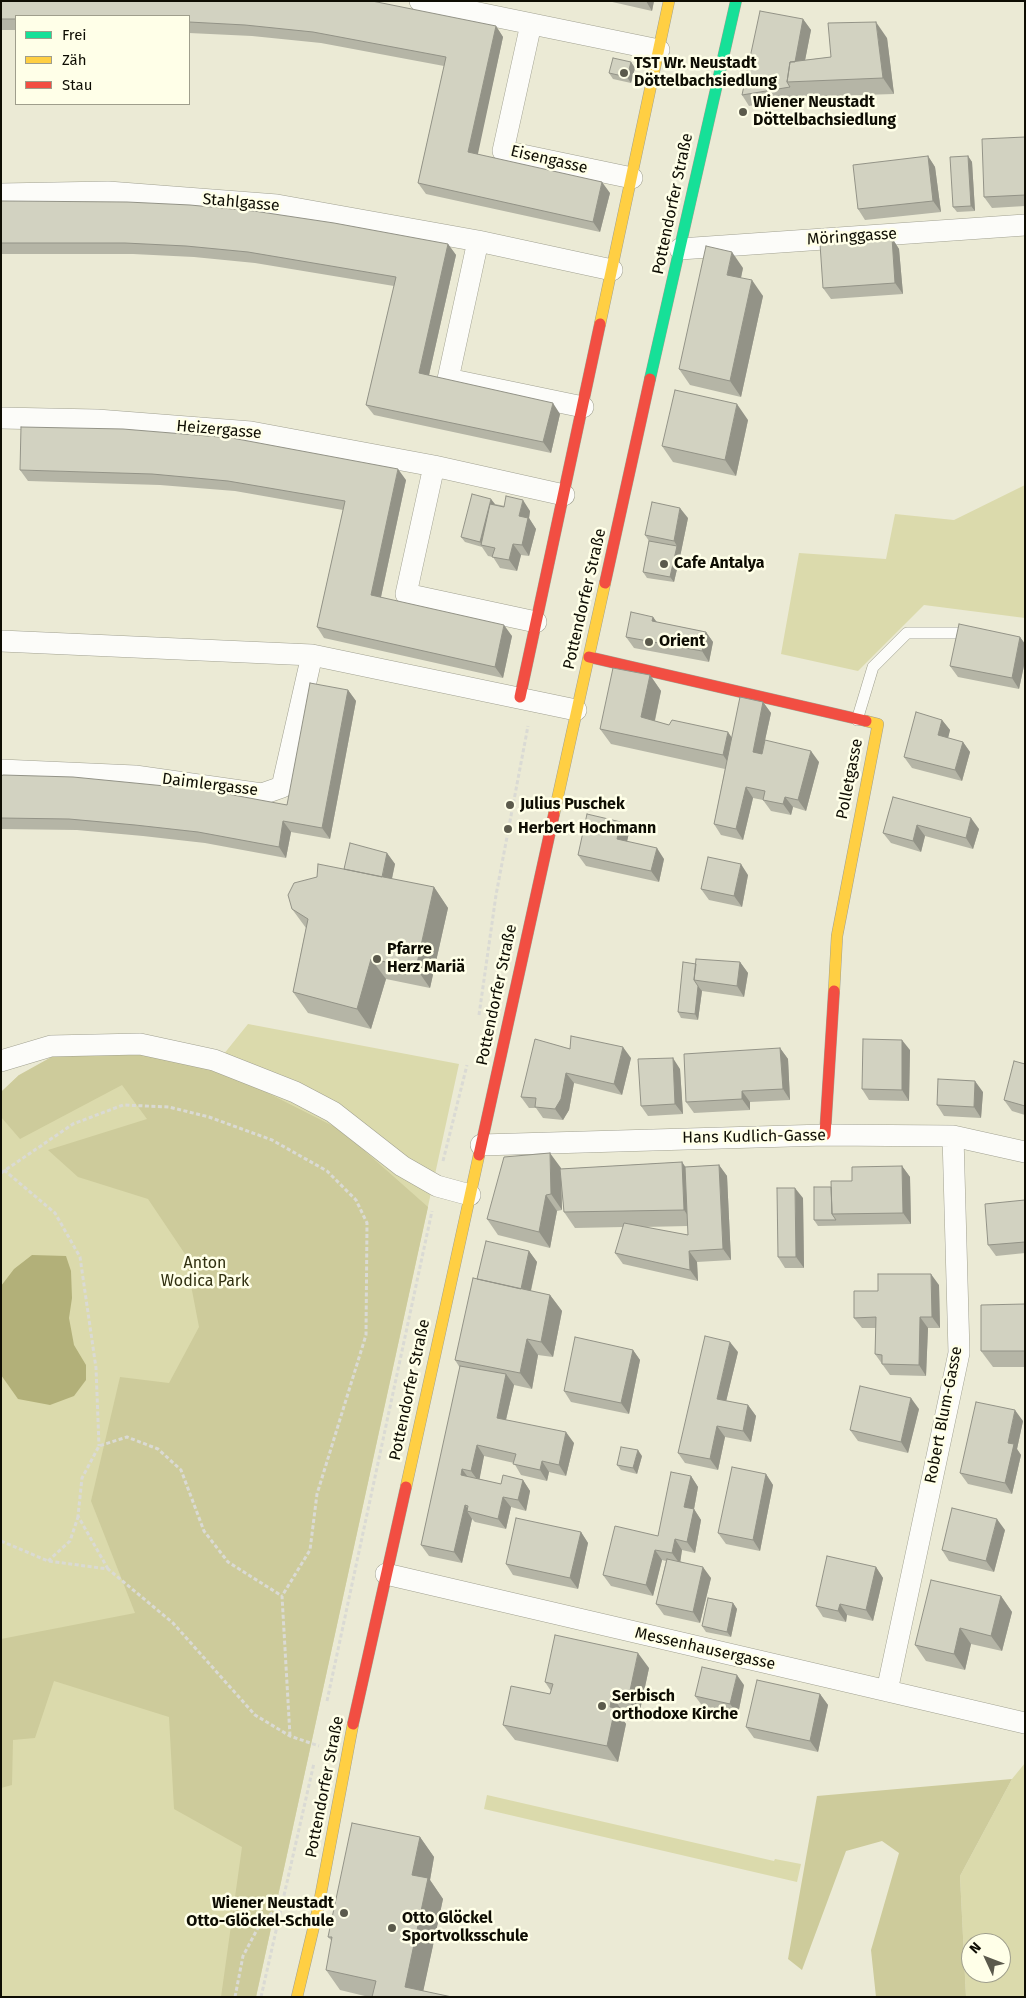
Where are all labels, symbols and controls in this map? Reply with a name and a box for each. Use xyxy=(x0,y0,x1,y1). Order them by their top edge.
legend xyxy=(15,15,190,105)
text: Frei xyxy=(62,26,87,44)
text: Zäh xyxy=(62,51,87,69)
place label: TST Wr. Neustadt Döttelbachsiedlung xyxy=(634,54,777,92)
marker: TST Wr. Neustadt Döttelbachsiedlung xyxy=(618,67,630,79)
text: Stau xyxy=(62,76,92,94)
place label: Wiener Neustadt Döttelbachsiedlung xyxy=(753,93,896,131)
marker: Wiener Neustadt Döttelbachsiedlung xyxy=(737,106,749,118)
street label: Pottendorfer Straße xyxy=(649,132,697,276)
street label: Eisengasse xyxy=(508,142,590,178)
street label: Stahlgasse xyxy=(202,190,280,216)
street label: Möringgasse xyxy=(806,224,898,250)
street label: Heizergasse xyxy=(175,417,263,443)
street label: Pottendorfer Straße xyxy=(559,527,611,671)
place label: Cafe Antalya xyxy=(674,554,765,574)
marker: Cafe Antalya xyxy=(658,558,670,570)
place label: Orient xyxy=(659,632,705,652)
marker: Orient xyxy=(643,636,655,648)
street label: Polletgasse xyxy=(833,737,867,821)
street label: Daimlergasse xyxy=(161,770,259,800)
place label: Julius Puschek xyxy=(520,795,625,815)
marker: Julius Puschek xyxy=(504,799,516,811)
place label: Herbert Hochmann xyxy=(518,819,656,839)
marker: Herbert Hochmann xyxy=(502,823,514,835)
street label: Pottendorfer Straße xyxy=(473,923,521,1067)
place label: Pfarre Herz Mariä xyxy=(387,940,465,978)
marker: Pfarre Herz Mariä xyxy=(371,953,383,965)
street label: Hans Kudlich-Gasse xyxy=(682,1126,826,1148)
park label: Anton Wodica Park xyxy=(161,1254,249,1292)
street label: Pottendorfer Straße xyxy=(386,1318,434,1462)
street label: Robert Blum-Gasse xyxy=(921,1345,967,1485)
street label: Messenhausergasse xyxy=(633,1623,777,1675)
place label: Serbisch orthodoxe Kirche xyxy=(612,1687,738,1725)
marker: Serbisch orthodoxe Kirche xyxy=(596,1700,608,1712)
street label: Pottendorfer Straße xyxy=(302,1714,348,1860)
place label: Wiener Neustadt Otto-Glöckel-Schule xyxy=(186,1894,334,1932)
marker: Wiener Neustadt Otto-Glöckel-Schule xyxy=(338,1907,350,1919)
place label: Otto Glöckel Sportvolksschule xyxy=(402,1909,528,1947)
marker: Otto Glöckel Sportvolksschule xyxy=(386,1922,398,1934)
north arrow xyxy=(961,1933,1011,1983)
text: N xyxy=(966,1939,985,1957)

